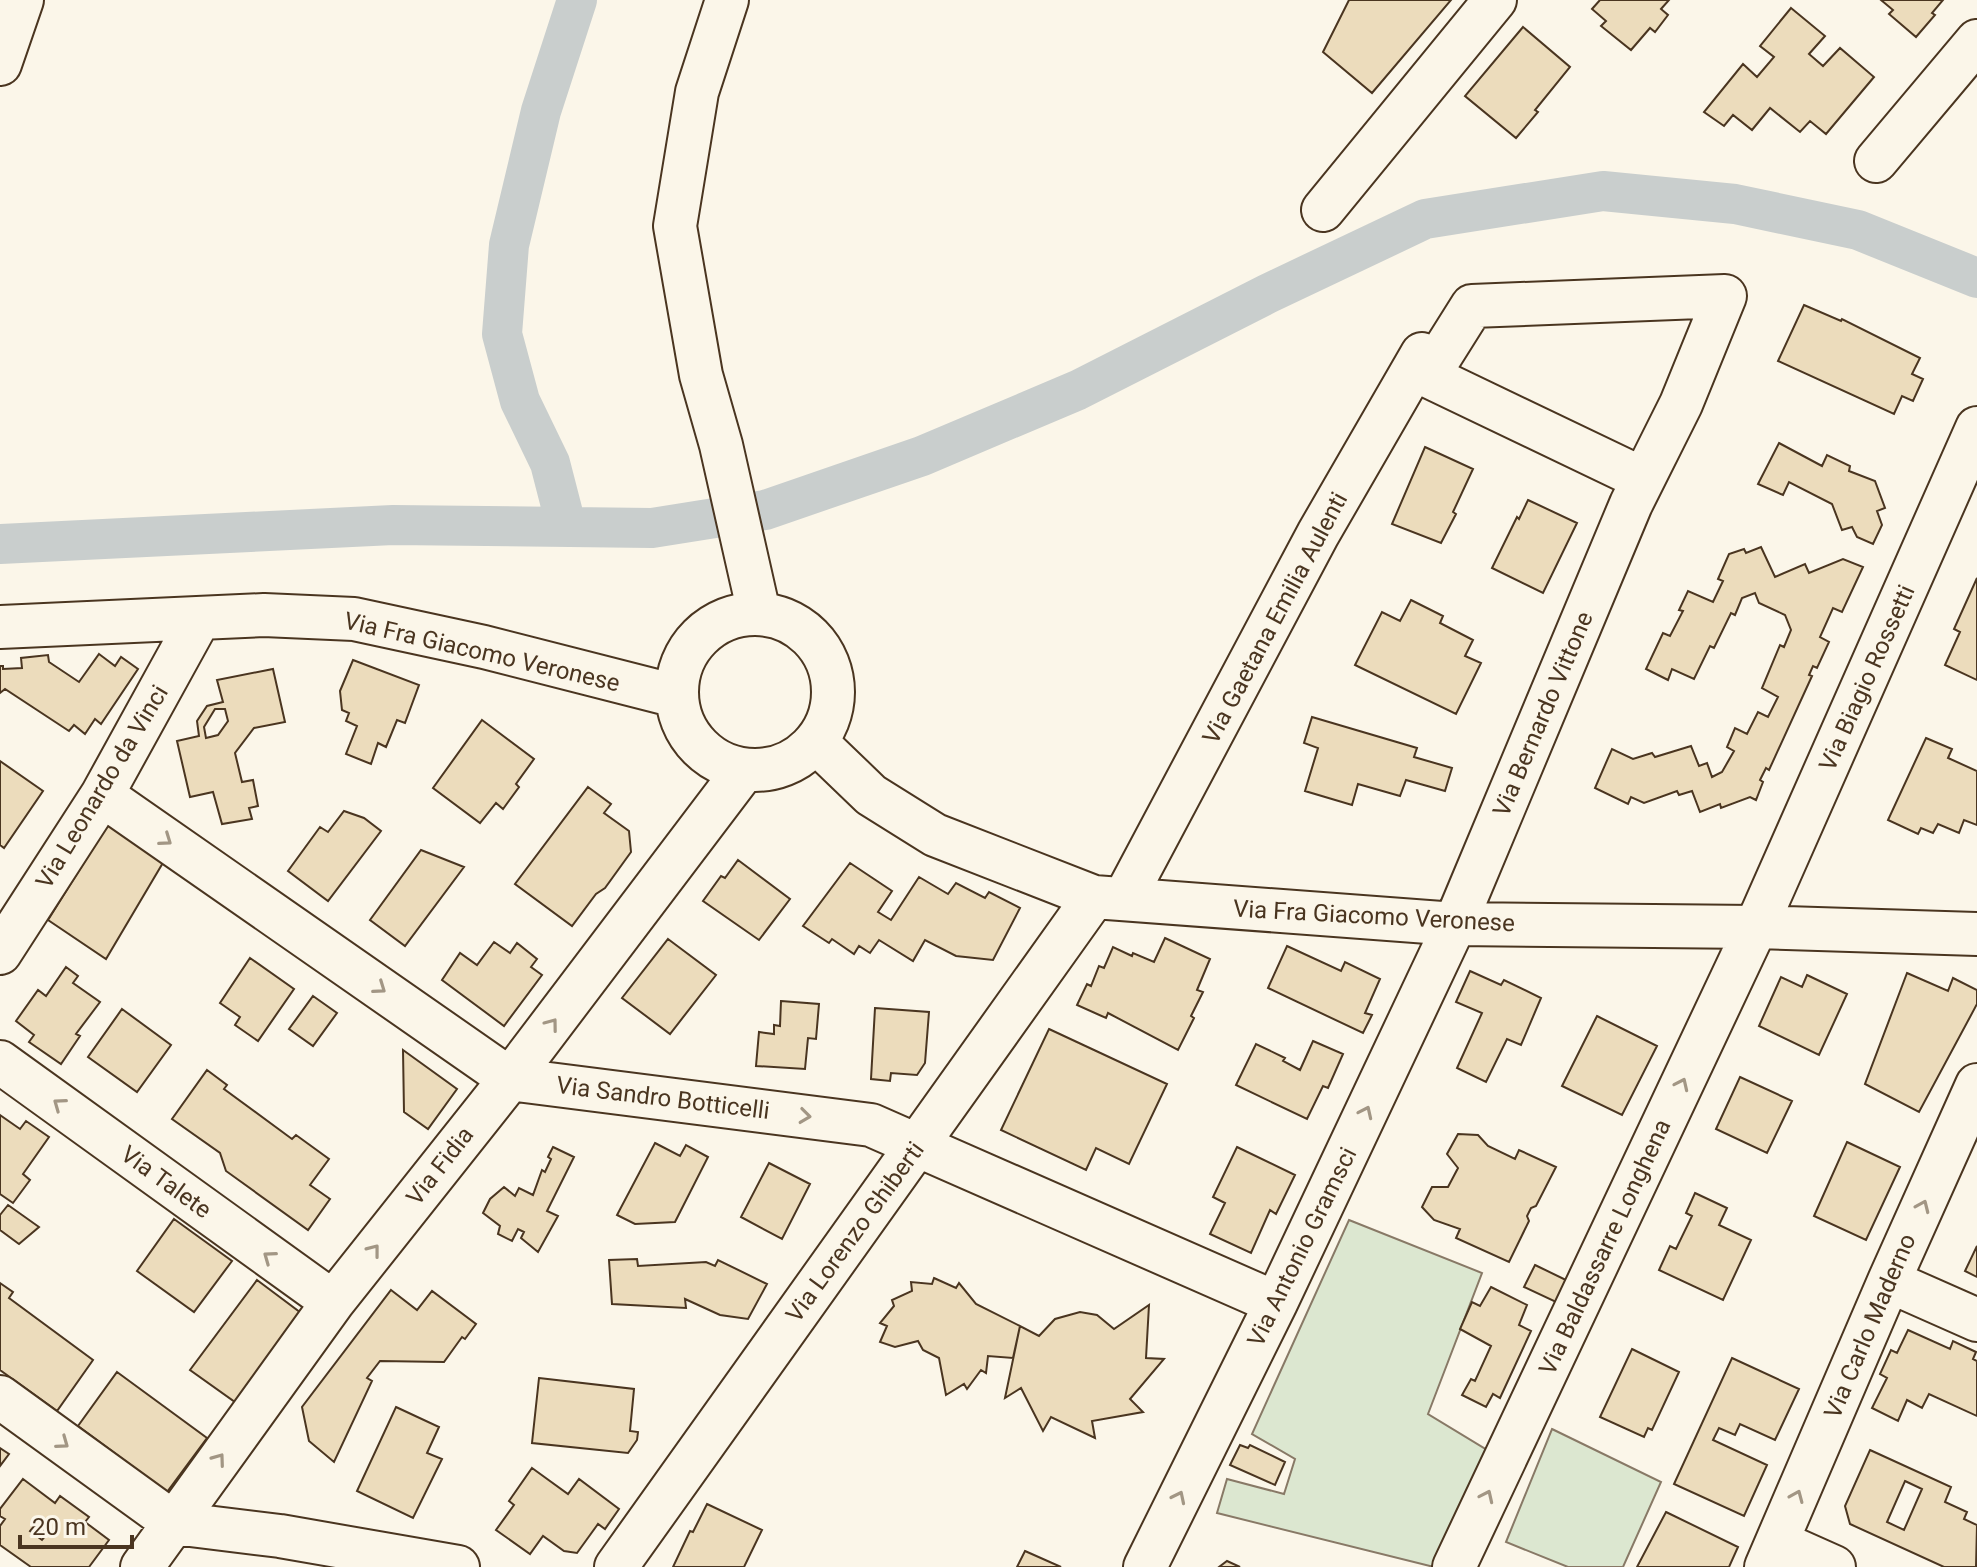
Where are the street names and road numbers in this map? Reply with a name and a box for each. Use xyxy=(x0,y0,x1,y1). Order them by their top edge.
street label: Via Gaetana Emilia Aulenti xyxy=(1197,487,1353,749)
street label: Via Biagio Rossetti xyxy=(1813,581,1921,775)
street label: Via Fra Giacomo Veronese xyxy=(341,607,623,697)
street label: Via Bernardo Vittone xyxy=(1487,607,1599,821)
street label: Via Leonardo da Vinci xyxy=(30,680,174,894)
street label: Via Fra Giacomo Veronese xyxy=(1232,895,1516,937)
street label: Via Sandro Botticelli xyxy=(555,1071,771,1125)
street label: Via Baldassarre Longhena xyxy=(1533,1115,1677,1379)
street label: Via Fidia xyxy=(401,1121,479,1211)
street label: Via Lorenzo Ghiberti xyxy=(780,1136,930,1328)
street label: Via Talete xyxy=(115,1140,217,1224)
street label: Via Antonio Gramsci xyxy=(1242,1143,1362,1351)
street label: Via Carlo Maderno xyxy=(1818,1230,1922,1422)

